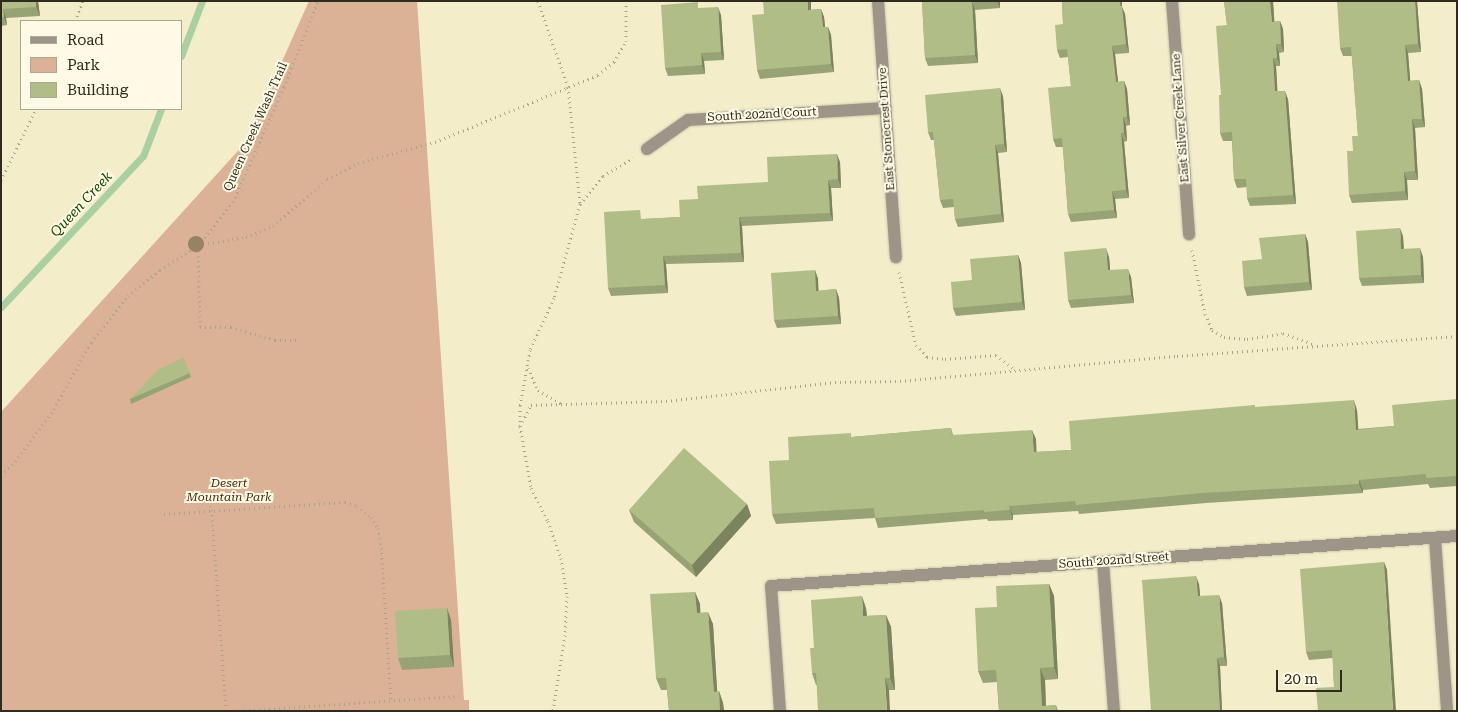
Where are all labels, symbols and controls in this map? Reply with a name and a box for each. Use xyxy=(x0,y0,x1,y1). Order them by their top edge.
legend xyxy=(20,20,182,110)
text: Road xyxy=(67,31,104,49)
street label: East Silver Creek Lane xyxy=(1169,53,1193,183)
text: Park xyxy=(67,56,100,74)
street label: Queen Creek Wash Trail xyxy=(221,60,291,194)
street label: East Stonecrest Drive xyxy=(876,67,898,191)
text: Building xyxy=(67,81,128,99)
street label: South 202nd Court xyxy=(707,105,817,125)
water label: Queen Creek xyxy=(47,168,115,240)
park label: Desert Mountain Park xyxy=(187,477,271,505)
street label: South 202nd Street xyxy=(1058,550,1170,572)
scale bar xyxy=(1278,660,1344,692)
text: 20 m xyxy=(1284,670,1318,688)

